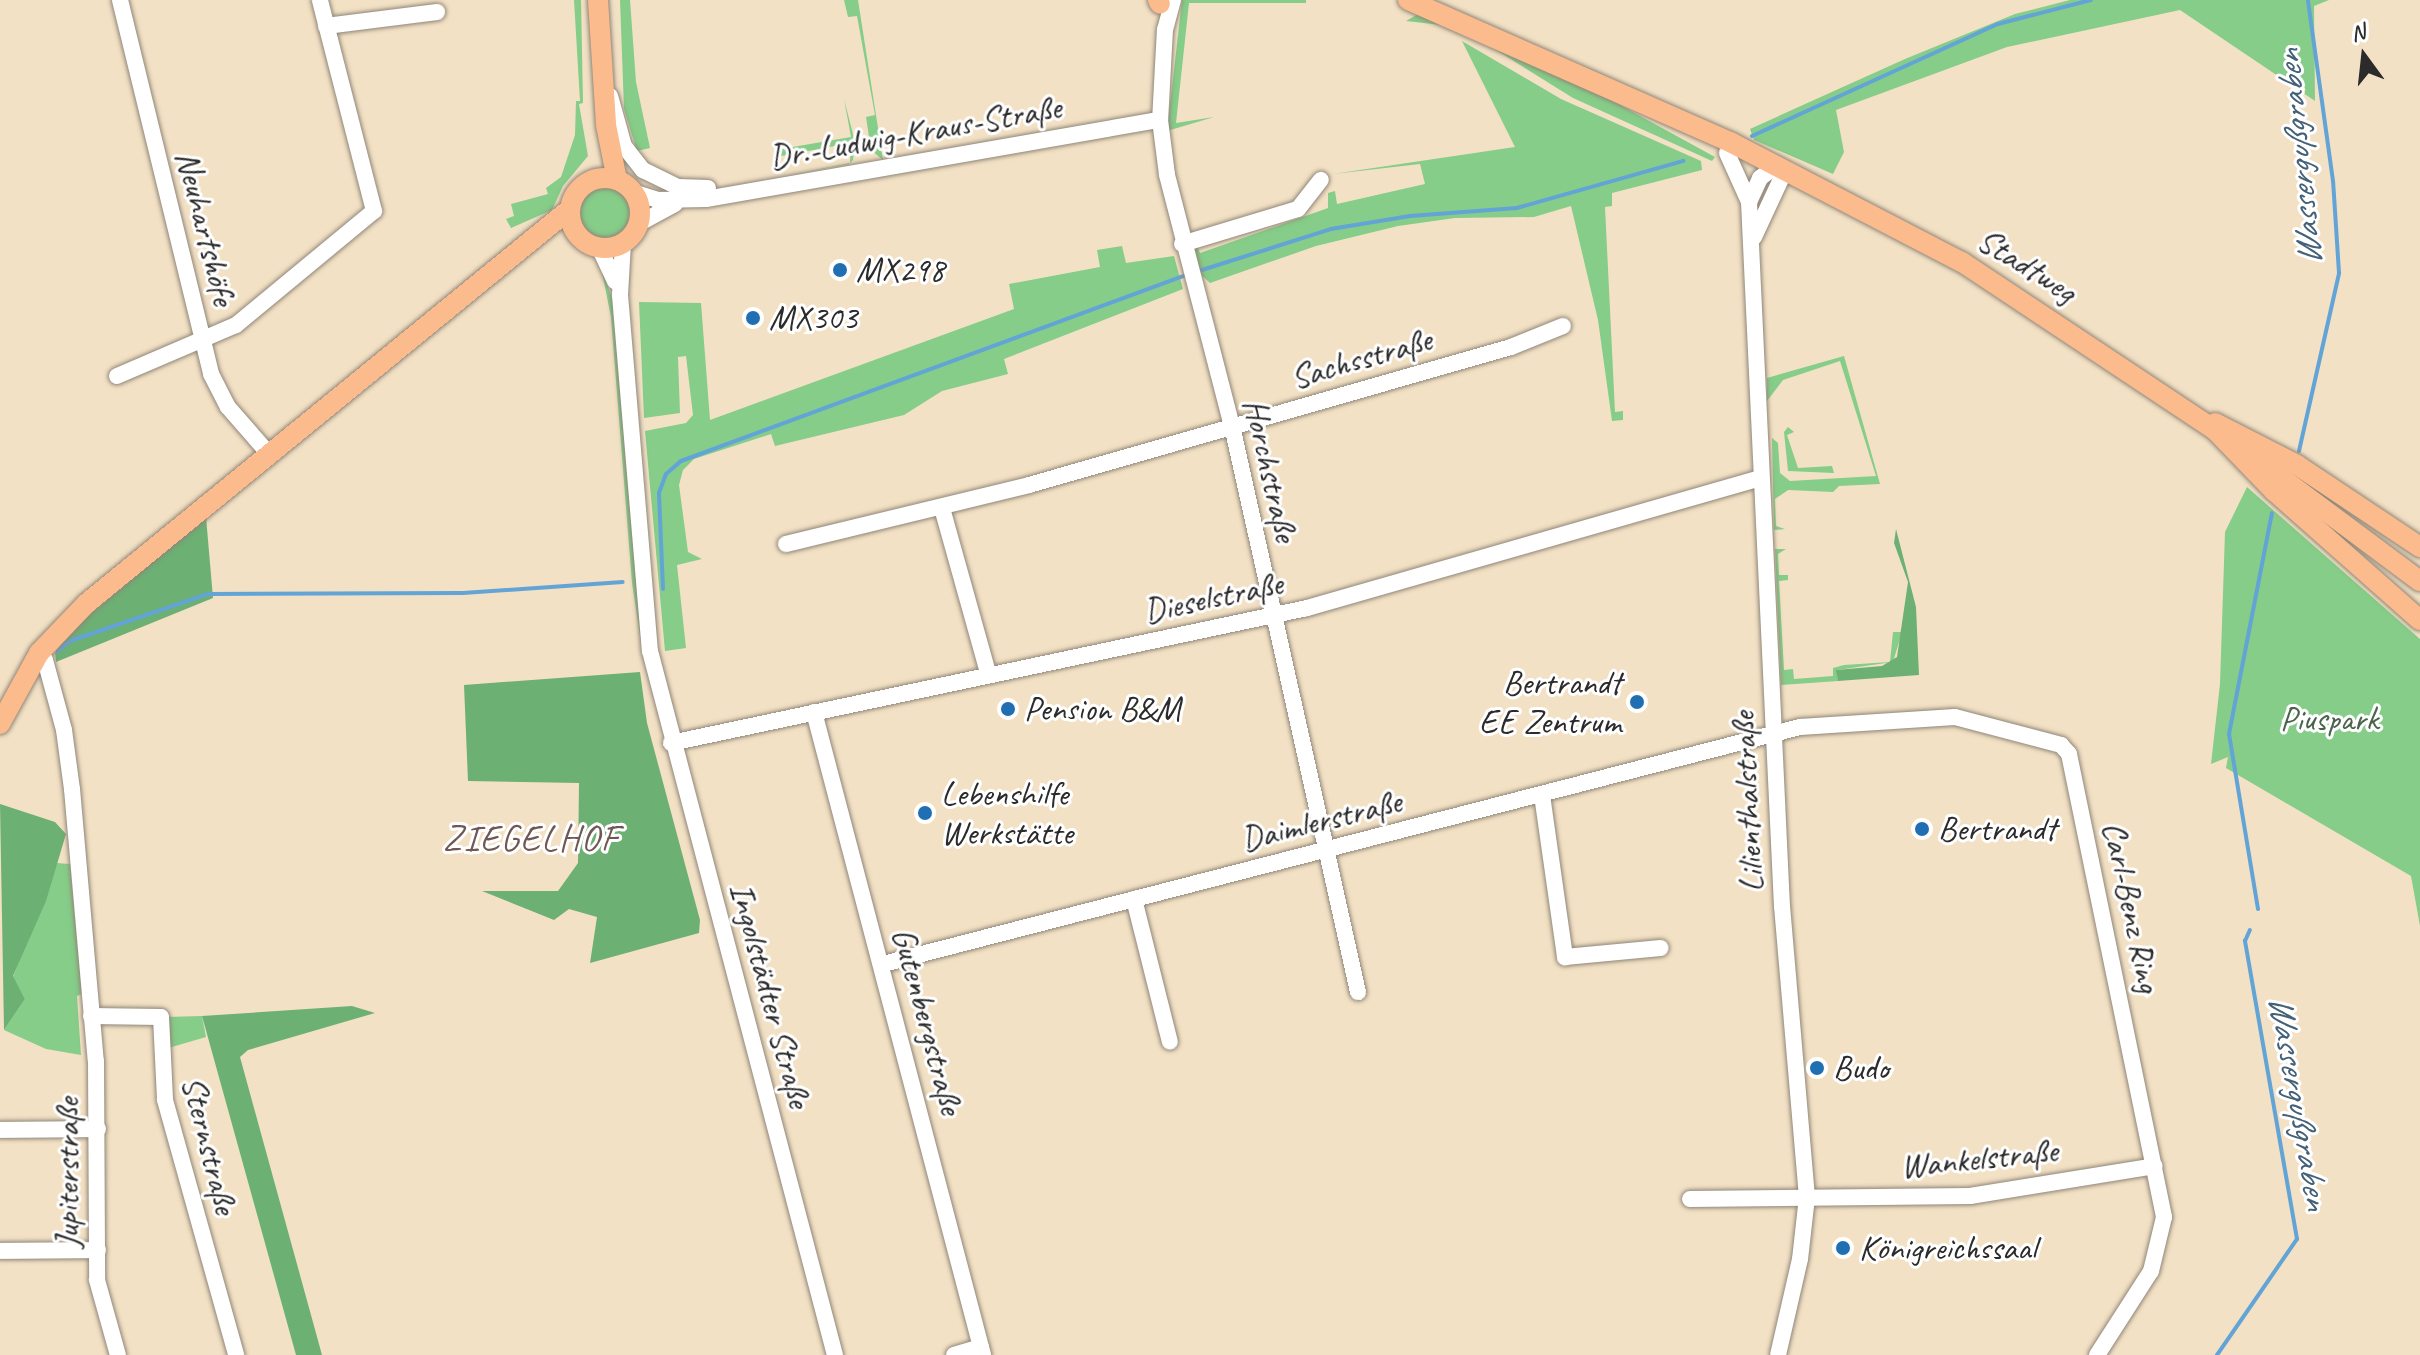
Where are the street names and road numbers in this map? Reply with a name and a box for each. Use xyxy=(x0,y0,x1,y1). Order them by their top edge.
street label: Dr.-Ludwig-Kraus-Straße xyxy=(766,86,1064,178)
street label: Neuhartshöfe xyxy=(167,147,245,309)
street label: Stadtweg xyxy=(1970,219,2084,311)
street label: Sachsstraße xyxy=(1286,318,1436,398)
street label: Horchstraße xyxy=(1235,395,1307,545)
street label: Dieselstraße xyxy=(1140,562,1286,632)
street label: Lilienthalstraße xyxy=(1722,711,1772,893)
street label: Daimlerstraße xyxy=(1237,780,1405,860)
street label: Carl-Benz Ring xyxy=(2094,817,2170,997)
street label: Ingolstädter Straße xyxy=(721,878,821,1112)
street label: Gutenbergstraße xyxy=(884,923,972,1119)
street label: Sternstraße xyxy=(173,1072,247,1218)
street label: Jupiterstraße xyxy=(47,1098,87,1248)
street label: Wankelstraße xyxy=(1899,1129,2059,1187)

